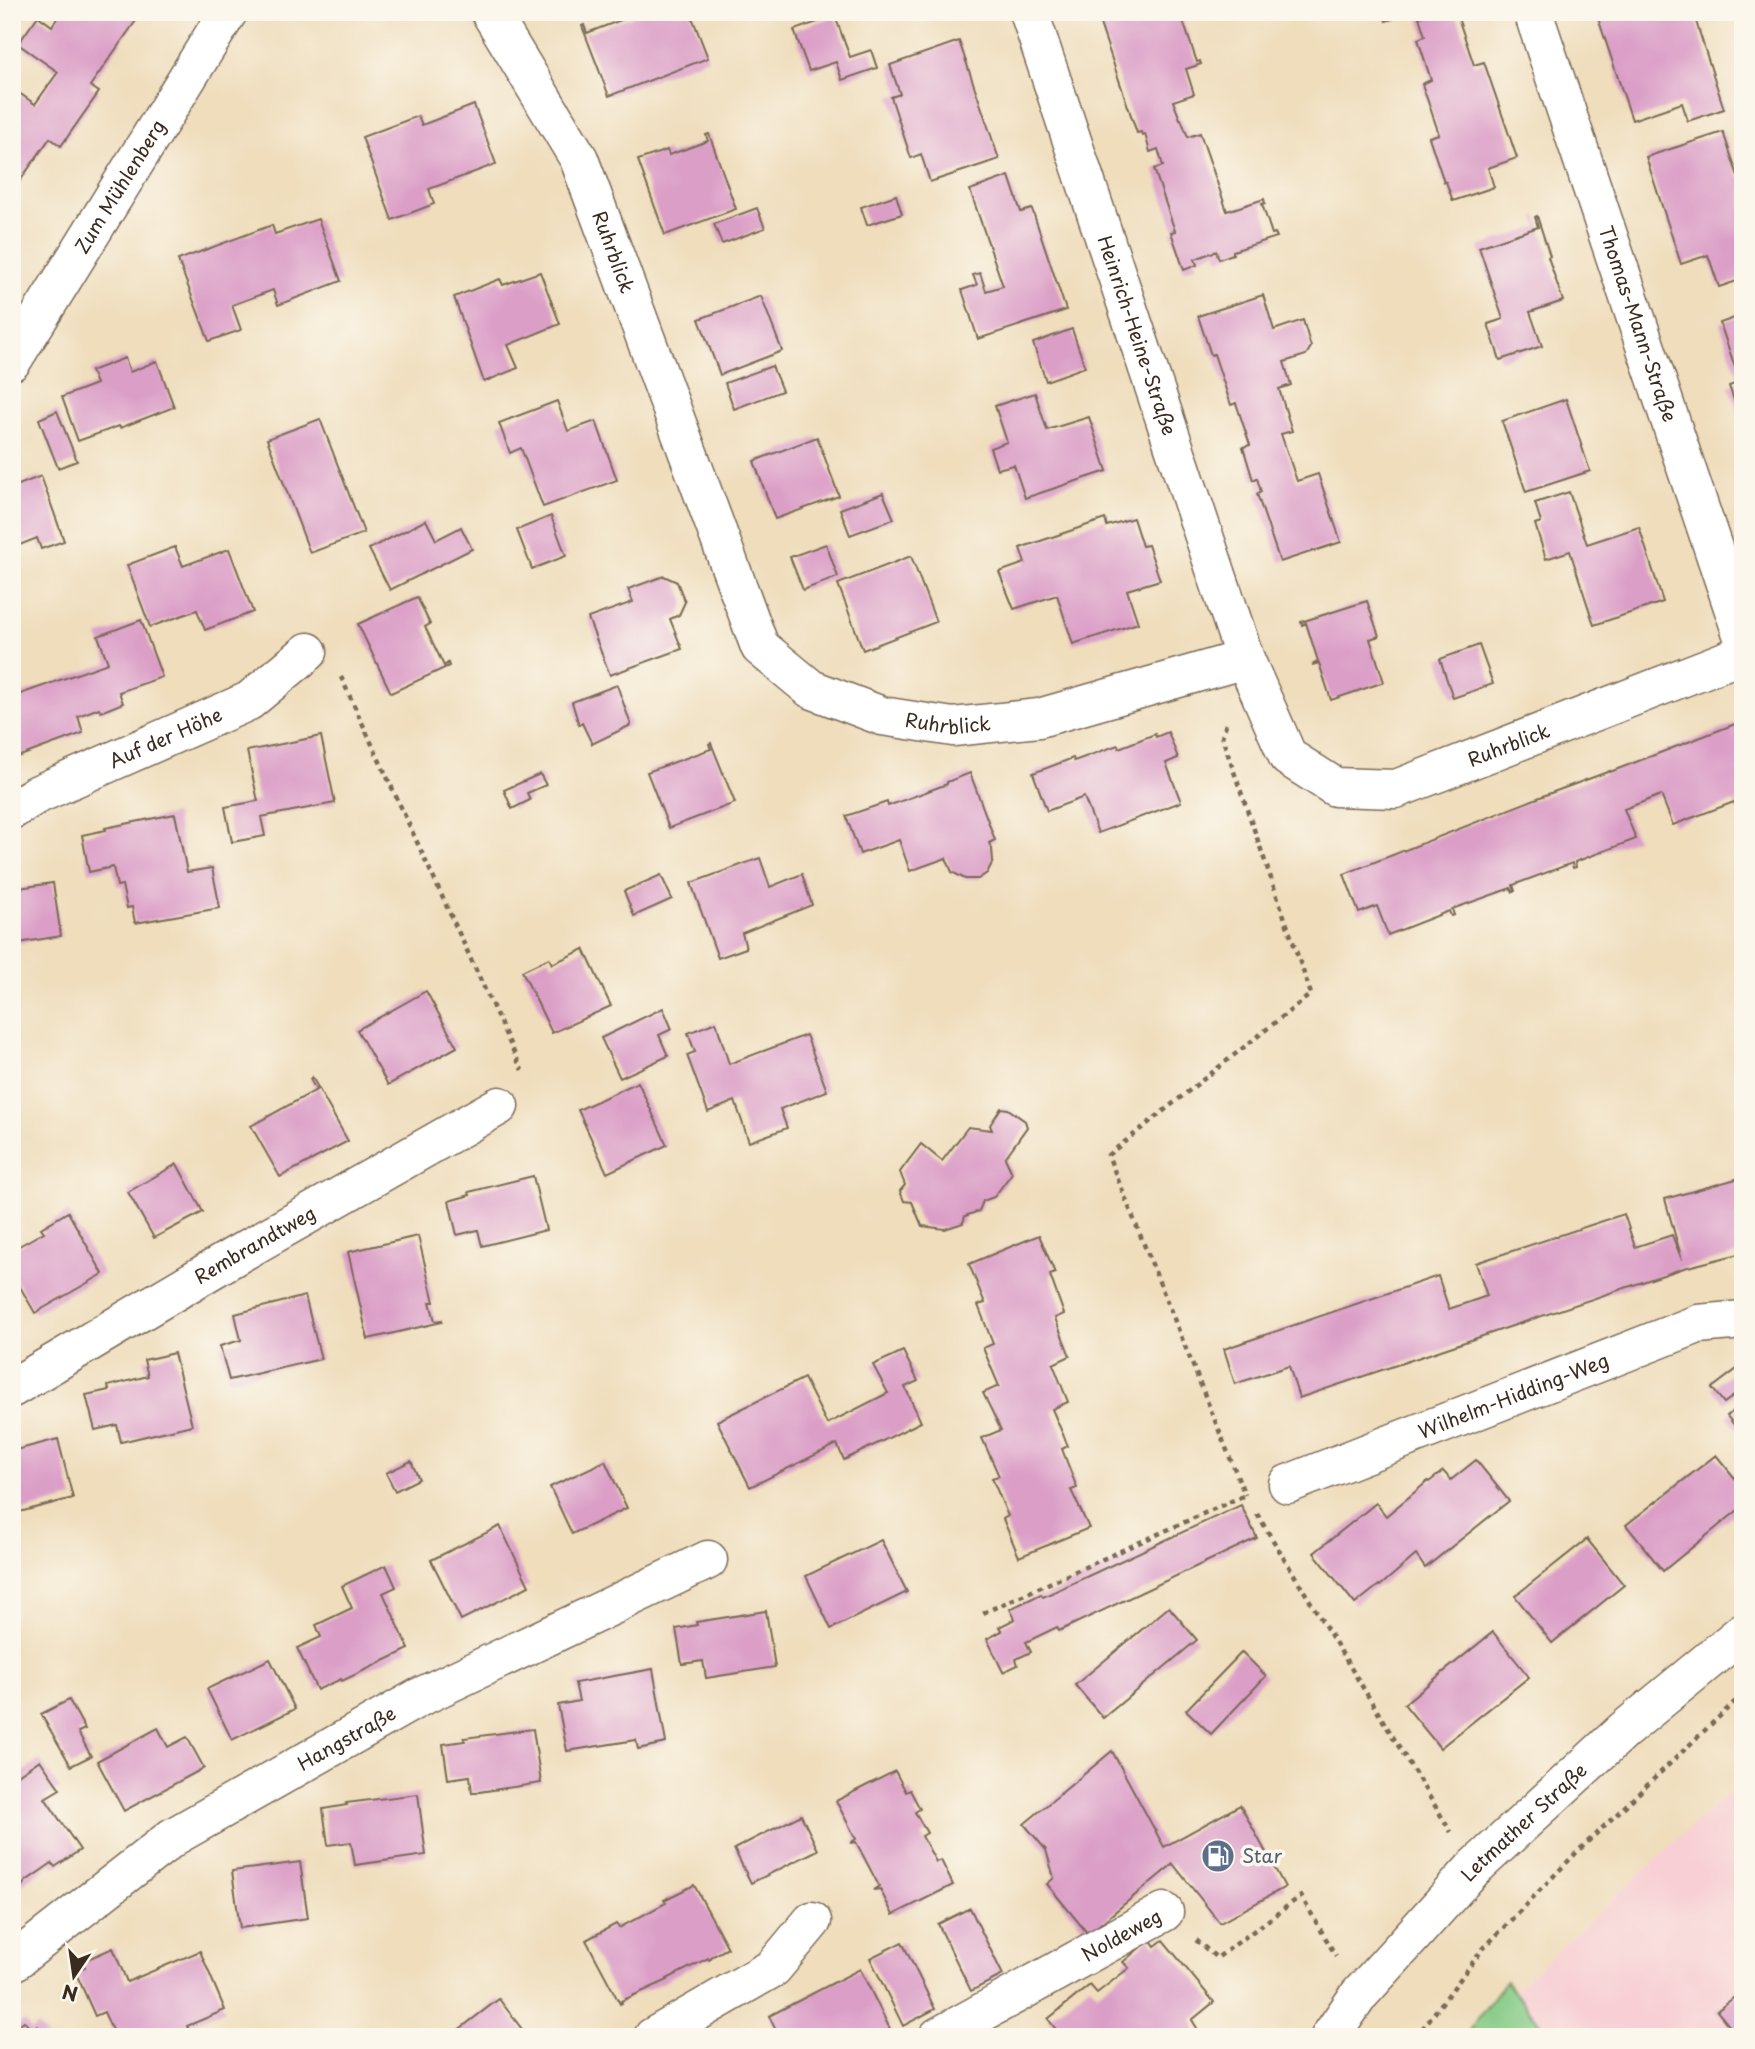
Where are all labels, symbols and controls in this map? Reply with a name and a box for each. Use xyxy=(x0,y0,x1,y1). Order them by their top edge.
street label: Zum Mühlenberg xyxy=(67,114,171,258)
street label: Ruhrblick xyxy=(586,207,643,297)
street label: Thomas-Mann-Straße xyxy=(1593,222,1685,425)
street label: Heinrich-Heine-Straße xyxy=(1092,231,1184,439)
street label: Auf der Höhe xyxy=(104,700,226,774)
street label: Ruhrblick xyxy=(903,705,992,740)
street label: Ruhrblick xyxy=(1463,715,1554,773)
street label: Rembrandtweg xyxy=(188,1198,320,1290)
street label: Wilhelm-Hidding-Weg xyxy=(1414,1345,1612,1445)
street label: Hangstraße xyxy=(292,1698,401,1777)
street label: Letmather Straße xyxy=(1453,1756,1593,1887)
fuel station icon: Star xyxy=(1199,1837,1237,1875)
place label: Star xyxy=(1242,1841,1282,1869)
street label: Noldeweg xyxy=(1076,1901,1166,1968)
north arrow xyxy=(38,1940,108,2010)
text: N xyxy=(59,1978,80,2009)

